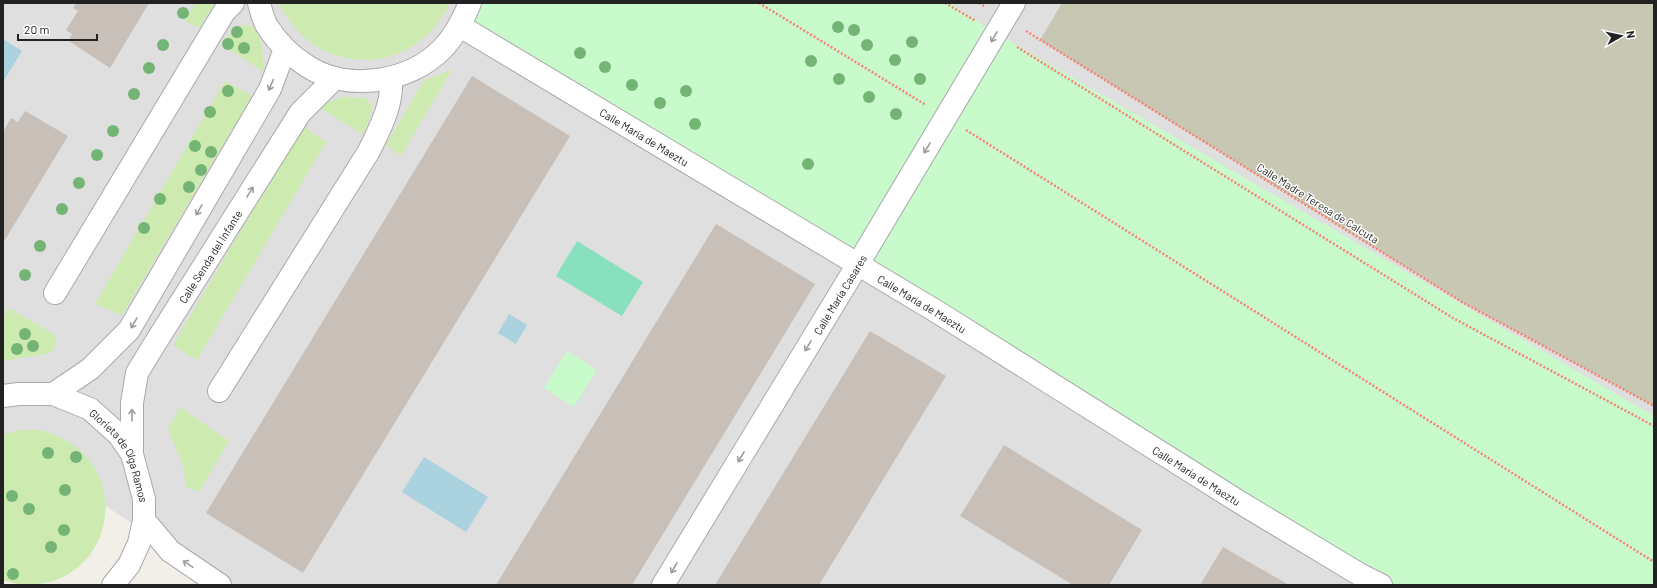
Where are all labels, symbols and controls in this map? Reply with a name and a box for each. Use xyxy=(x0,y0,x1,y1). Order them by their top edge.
scale bar xyxy=(18,16,97,42)
north arrow xyxy=(1601,16,1641,56)
text: 20 m xyxy=(24,22,50,36)
text: N xyxy=(1624,30,1638,39)
one-way arrow xyxy=(990,31,998,43)
one-way arrow xyxy=(266,79,274,91)
street label: Calle María de Maeztu xyxy=(598,105,691,168)
one-way arrow xyxy=(923,142,931,154)
street label: Calle Madre Teresa de Calcuta xyxy=(1255,160,1381,246)
one-way arrow xyxy=(246,187,254,198)
one-way arrow xyxy=(194,204,202,216)
street label: Calle Senda del Infante xyxy=(176,207,244,305)
street label: Calle María Casares xyxy=(810,252,869,337)
street label: Calle María de Maeztu xyxy=(876,271,969,335)
one-way arrow xyxy=(129,317,137,329)
one-way arrow xyxy=(804,340,812,352)
street label: Glorieta de Olga Ramos xyxy=(87,406,151,502)
one-way arrow xyxy=(128,409,136,422)
street label: Calle María de Maeztu xyxy=(1150,443,1243,508)
one-way arrow xyxy=(737,451,745,462)
one-way arrow xyxy=(183,560,194,568)
one-way arrow xyxy=(669,562,677,574)

